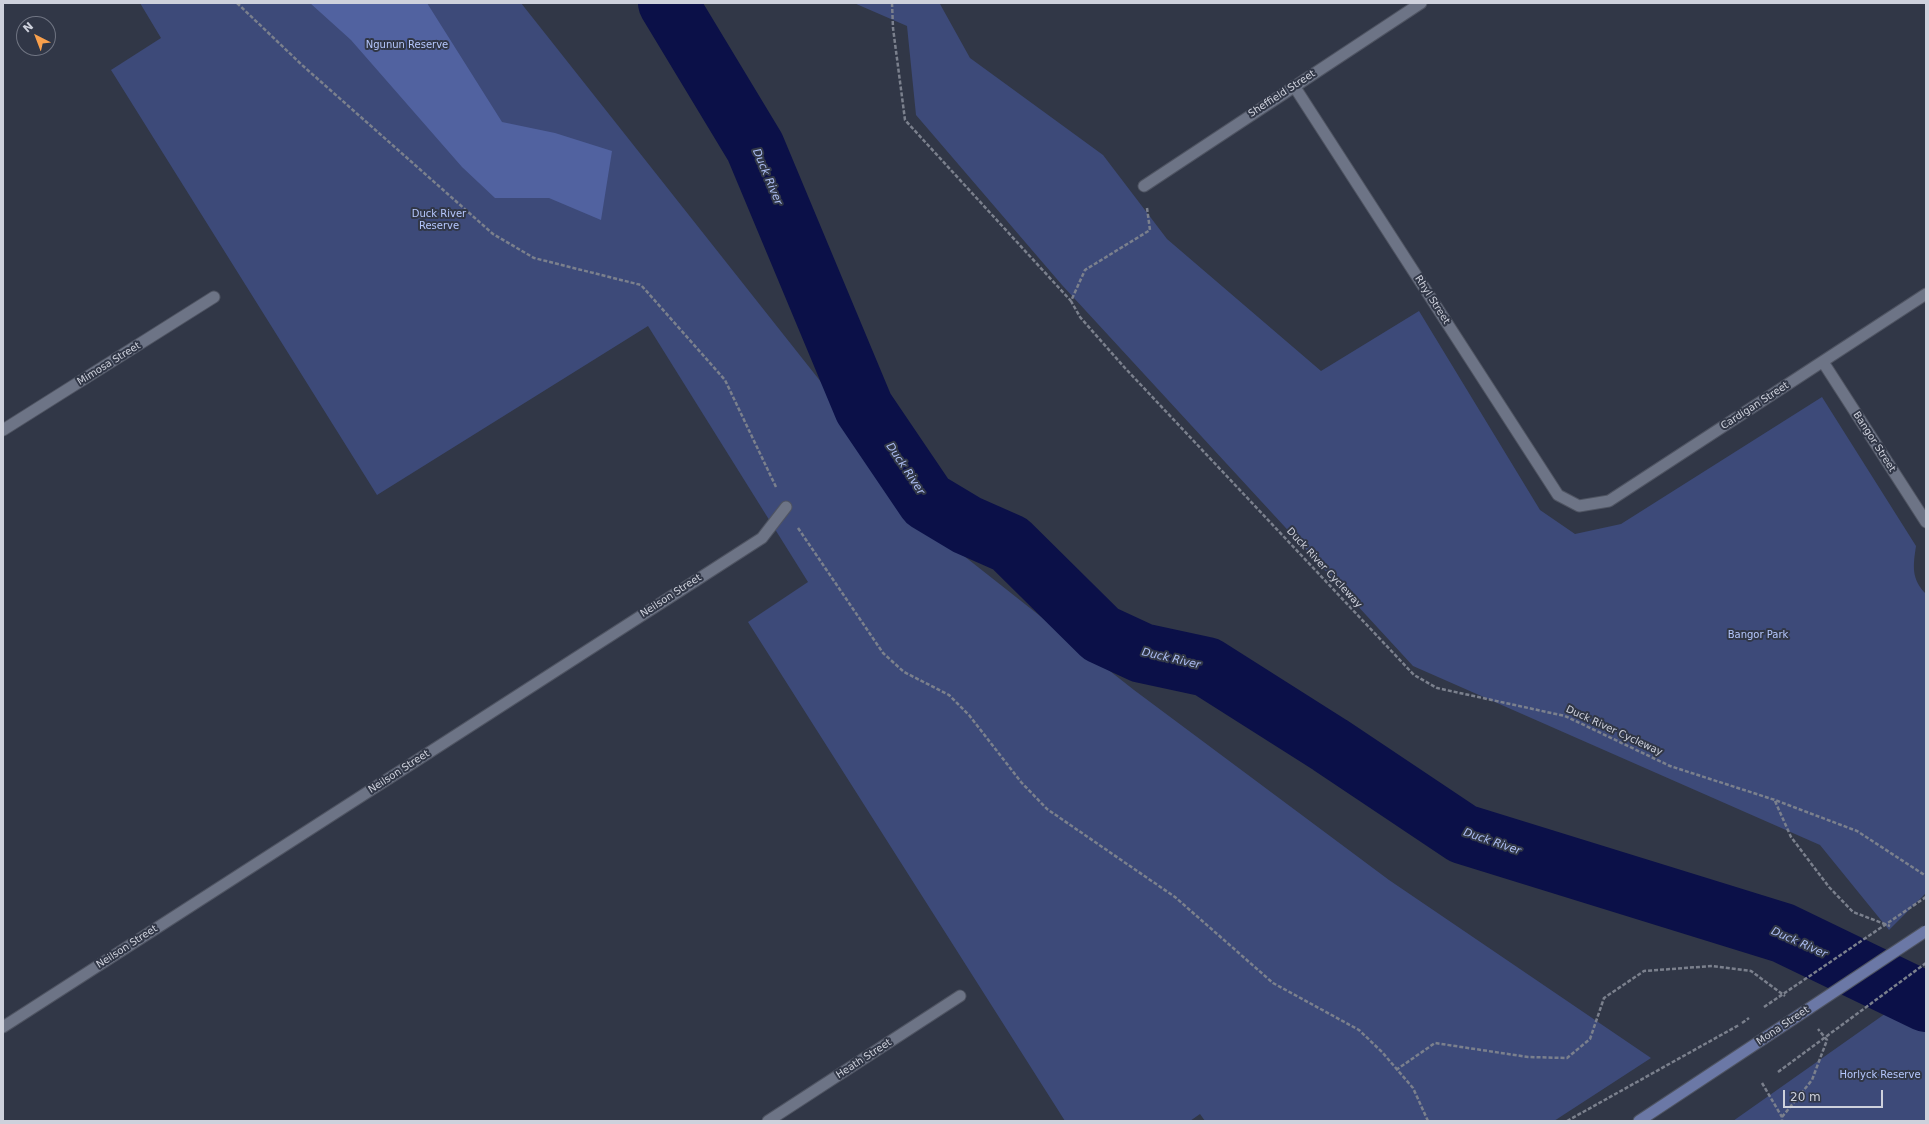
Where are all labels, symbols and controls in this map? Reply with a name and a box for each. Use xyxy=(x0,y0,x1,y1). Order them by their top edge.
north arrow xyxy=(16,16,56,56)
text: N xyxy=(21,20,36,35)
park label: Ngunun Reserve xyxy=(366,39,448,51)
street label: Sheffield Street xyxy=(1246,68,1318,120)
water label: Duck River xyxy=(749,147,785,207)
park label: Duck River Reserve xyxy=(412,208,466,232)
street label: Rhyl Street xyxy=(1412,273,1452,327)
street label: Mimosa Street xyxy=(75,340,143,388)
street label: Cardigan Street xyxy=(1719,380,1791,432)
street label: Bangor Street xyxy=(1850,410,1898,474)
water label: Duck River xyxy=(883,440,927,498)
street label: Duck River Cycleway xyxy=(1284,525,1364,611)
street label: Neilson Street xyxy=(638,572,704,620)
park label: Bangor Park xyxy=(1728,629,1788,641)
water label: Duck River xyxy=(1140,646,1202,672)
street label: Duck River Cycleway xyxy=(1564,703,1664,759)
street label: Neilson Street xyxy=(366,748,432,796)
water label: Duck River xyxy=(1462,826,1522,858)
street label: Neilson Street xyxy=(94,923,160,971)
water label: Duck River xyxy=(1769,925,1829,961)
street label: Mona Street xyxy=(1754,1004,1812,1048)
street label: Heath Street xyxy=(834,1037,894,1081)
park label: Horlyck Reserve xyxy=(1839,1069,1921,1081)
scale bar xyxy=(1785,1082,1885,1108)
text: 20 m xyxy=(1790,1090,1821,1104)

